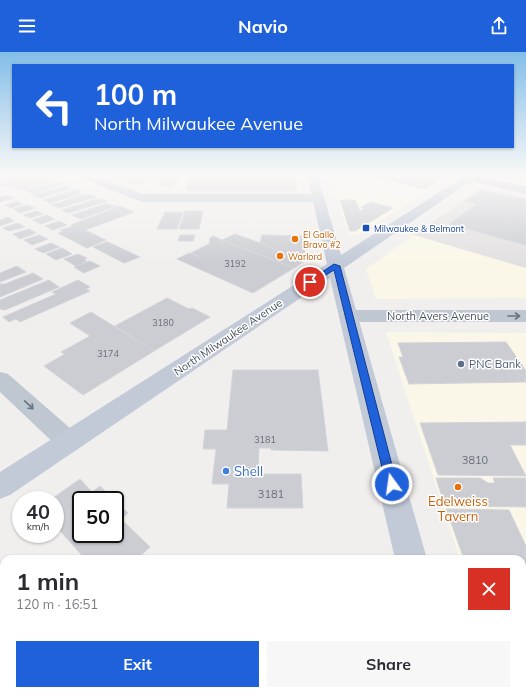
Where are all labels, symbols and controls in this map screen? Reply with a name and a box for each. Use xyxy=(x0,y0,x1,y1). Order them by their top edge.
icon: menu xyxy=(16,15,38,37)
text: Navio xyxy=(238,15,288,38)
icon: share xyxy=(488,15,510,37)
text: 100 m xyxy=(94,77,177,112)
icon: left xyxy=(28,80,80,132)
text: North Milwaukee Avenue xyxy=(94,112,303,135)
marker: Milwaukee & Belmont xyxy=(361,223,371,233)
place label: Milwaukee & Belmont xyxy=(374,223,464,234)
place label: El Gallo Bravo #2 xyxy=(303,229,341,250)
marker: El Gallo Bravo #2 xyxy=(290,234,300,244)
marker: Warlord xyxy=(275,251,285,261)
place label: Warlord xyxy=(288,251,322,262)
house number: 3192 xyxy=(224,258,246,269)
pin xyxy=(293,265,327,299)
icon: arrive xyxy=(299,271,321,293)
street label: North Milwaukee Avenue xyxy=(171,295,285,379)
street label: North Avers Avenue xyxy=(387,309,489,323)
one-way arrow xyxy=(507,312,520,320)
house number: 3180 xyxy=(152,317,174,328)
house number: 3174 xyxy=(97,348,119,359)
place label: PNC Bank xyxy=(469,357,521,371)
marker: PNC Bank xyxy=(456,359,466,369)
one-way arrow xyxy=(24,400,34,410)
house number: 3181 xyxy=(254,434,276,445)
house number: 3810 xyxy=(462,453,489,467)
place label: Shell xyxy=(234,463,263,479)
position arrow xyxy=(371,463,413,505)
marker: Shell xyxy=(221,466,231,476)
marker: Edelweiss Tavern xyxy=(453,482,463,492)
house number: 3181 xyxy=(258,487,284,501)
speed limit sign: 50 xyxy=(72,491,124,543)
place label: Edelweiss Tavern xyxy=(428,493,488,524)
text: 40 xyxy=(26,499,50,524)
text: km/h xyxy=(27,520,49,533)
text: 1 min xyxy=(16,566,79,596)
button: close xyxy=(468,568,510,610)
text: 120 m · 16:51 xyxy=(16,596,98,612)
button: Exit xyxy=(16,641,259,687)
button: Share xyxy=(267,641,510,687)

